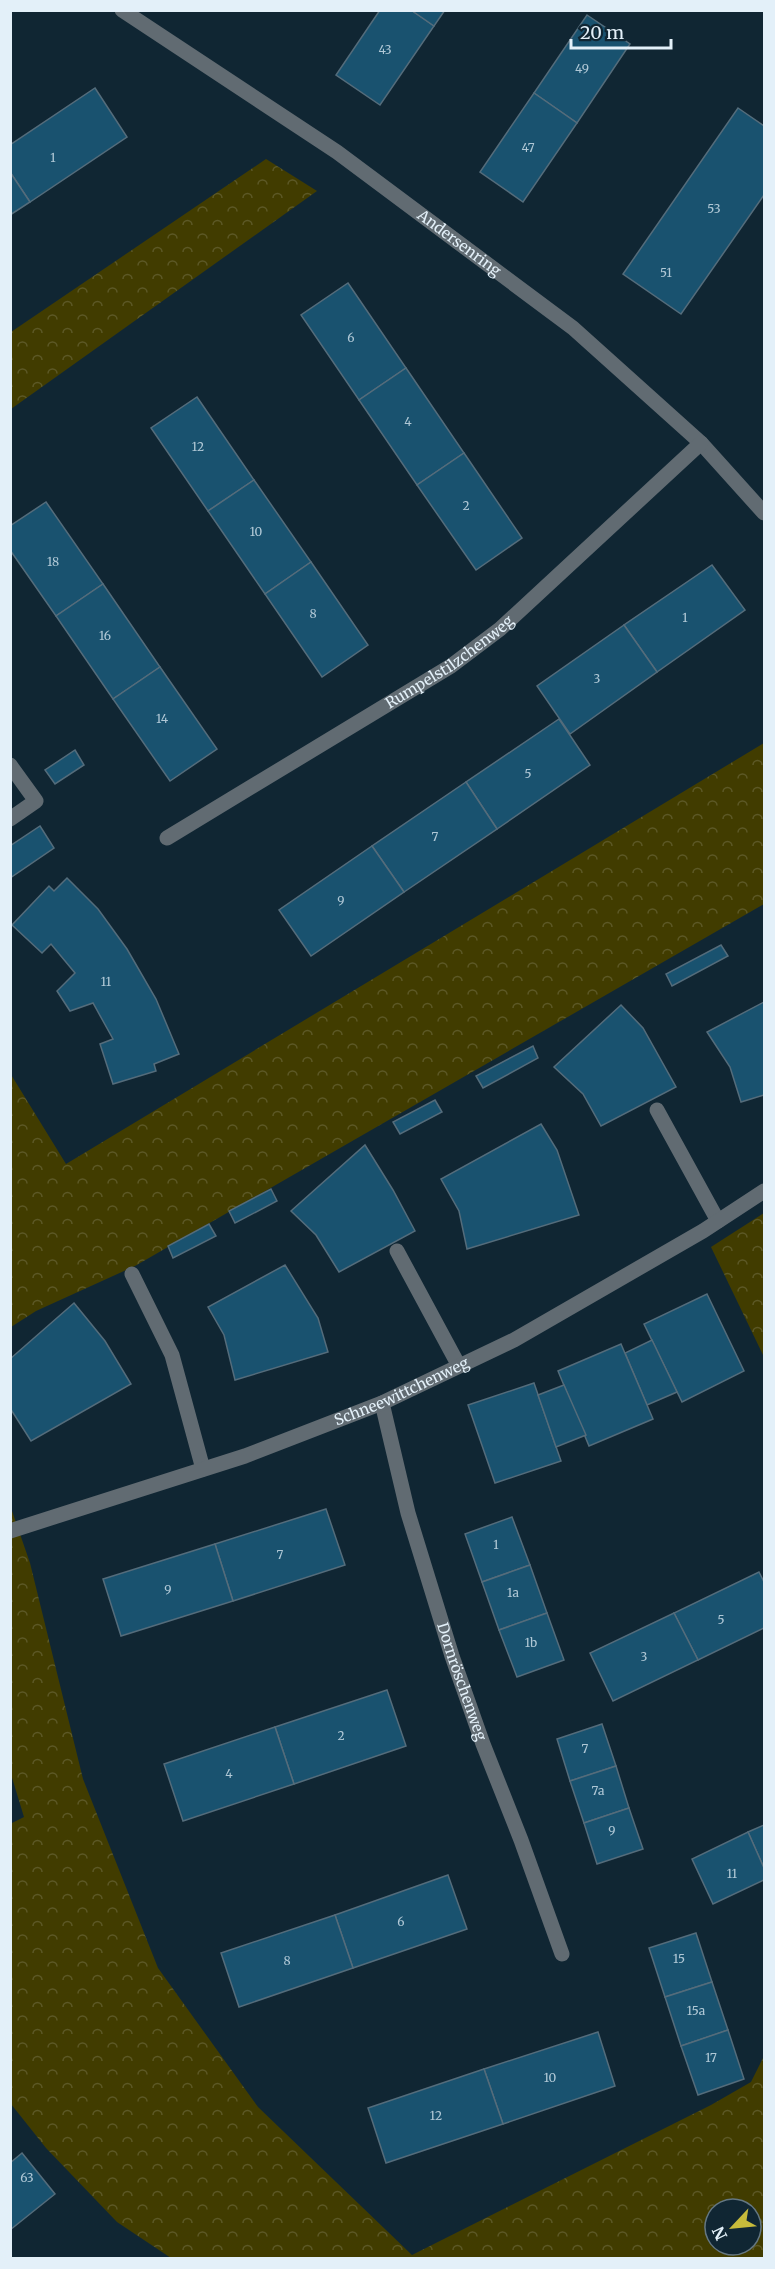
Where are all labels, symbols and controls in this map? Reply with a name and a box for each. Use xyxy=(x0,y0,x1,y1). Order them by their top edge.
scale bar xyxy=(571,12,672,50)
text: 20 m xyxy=(580,21,624,44)
house number: 43 xyxy=(378,42,392,57)
house number: 49 xyxy=(575,61,589,76)
house number: 47 xyxy=(521,140,535,155)
house number: 1 xyxy=(50,150,56,165)
house number: 53 xyxy=(707,201,721,216)
street label: Andersenring xyxy=(413,205,505,280)
house number: 51 xyxy=(660,265,672,280)
house number: 6 xyxy=(347,330,355,345)
house number: 4 xyxy=(404,414,412,429)
house number: 12 xyxy=(192,439,204,454)
house number: 2 xyxy=(462,498,470,513)
house number: 10 xyxy=(250,524,263,539)
house number: 18 xyxy=(47,554,59,569)
house number: 8 xyxy=(309,606,317,621)
house number: 1 xyxy=(682,610,688,625)
street label: Rumpelstilzchenweg xyxy=(382,611,517,712)
house number: 16 xyxy=(99,628,111,643)
house number: 3 xyxy=(594,671,601,686)
house number: 14 xyxy=(156,711,169,726)
house number: 5 xyxy=(524,766,532,781)
house number: 7 xyxy=(432,829,439,844)
house number: 9 xyxy=(337,893,345,908)
house number: 11 xyxy=(101,974,112,989)
street label: Schneewittchenweg xyxy=(331,1353,472,1430)
house number: 1 xyxy=(493,1537,499,1552)
house number: 7 xyxy=(277,1547,284,1562)
house number: 9 xyxy=(164,1582,172,1597)
house number: 1a xyxy=(507,1585,519,1600)
house number: 5 xyxy=(717,1612,725,1627)
street label: Dornröschenweg xyxy=(433,1620,491,1743)
house number: 1b xyxy=(525,1635,537,1650)
house number: 3 xyxy=(641,1649,648,1664)
house number: 2 xyxy=(337,1728,345,1743)
house number: 7 xyxy=(582,1741,589,1756)
house number: 4 xyxy=(225,1766,233,1781)
house number: 7a xyxy=(592,1783,605,1798)
house number: 9 xyxy=(608,1823,616,1838)
house number: 11 xyxy=(727,1866,738,1881)
house number: 6 xyxy=(397,1914,405,1929)
house number: 15 xyxy=(673,1951,685,1966)
house number: 8 xyxy=(283,1953,291,1968)
house number: 15a xyxy=(687,2003,706,2018)
house number: 17 xyxy=(705,2050,717,2065)
house number: 10 xyxy=(544,2070,557,2085)
house number: 12 xyxy=(430,2108,442,2123)
house number: 63 xyxy=(20,2170,34,2185)
north arrow xyxy=(703,2197,763,2257)
text: N xyxy=(708,2223,731,2244)

